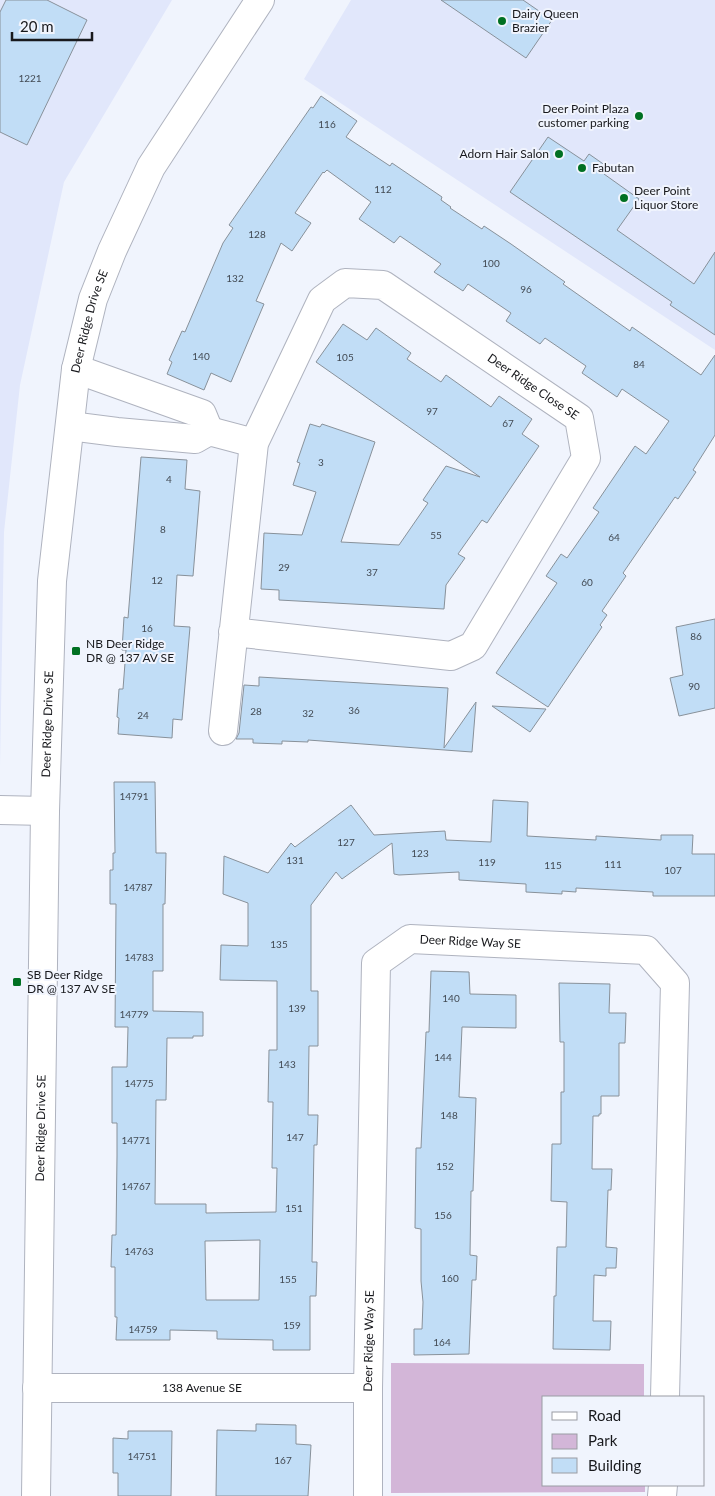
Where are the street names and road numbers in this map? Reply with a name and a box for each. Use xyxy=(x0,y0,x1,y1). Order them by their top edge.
street label: Deer Ridge Drive SE xyxy=(67,267,111,374)
street label: Deer Ridge Close SE xyxy=(485,350,582,423)
street label: Deer Ridge Drive SE xyxy=(38,670,56,778)
street label: Deer Ridge Way SE xyxy=(419,931,521,951)
street label: Deer Ridge Drive SE xyxy=(32,1074,49,1182)
street label: Deer Ridge Way SE xyxy=(360,1290,377,1392)
street label: 138 Avenue SE xyxy=(162,1380,242,1395)

